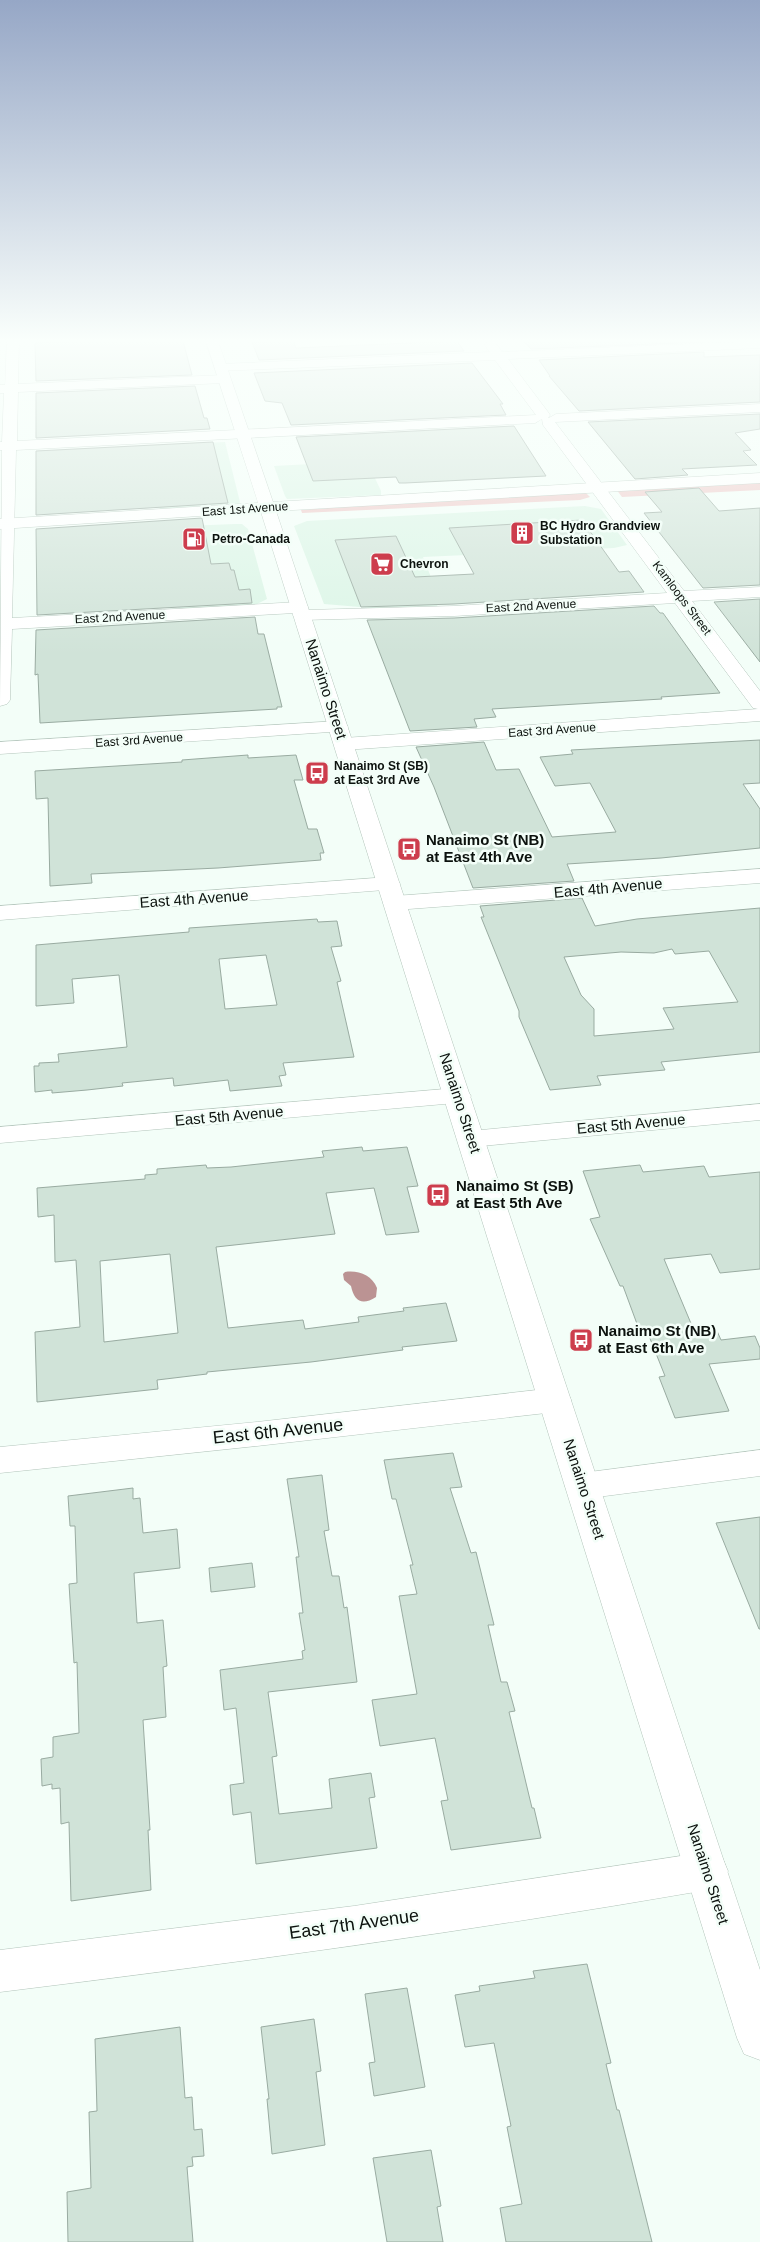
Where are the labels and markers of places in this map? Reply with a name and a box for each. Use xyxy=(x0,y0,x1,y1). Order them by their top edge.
place label: BC Hydro Grandview Substation xyxy=(540,519,661,547)
building icon: BC Hydro Grandview Substation xyxy=(509,520,535,546)
fuel station icon: Petro-Canada xyxy=(181,526,207,552)
place label: Petro-Canada xyxy=(212,532,290,546)
supermarket icon: Chevron xyxy=(369,551,395,577)
place label: Chevron xyxy=(400,557,449,571)
place label: Nanaimo St (SB) at East 3rd Ave xyxy=(334,759,428,787)
bus stop icon: Nanaimo St (SB) at East 3rd Ave xyxy=(304,760,330,786)
place label: Nanaimo St (NB) at East 4th Ave xyxy=(426,831,544,865)
bus stop icon: Nanaimo St (NB) at East 4th Ave xyxy=(396,836,422,862)
place label: Nanaimo St (SB) at East 5th Ave xyxy=(456,1177,574,1211)
bus stop icon: Nanaimo St (SB) at East 5th Ave xyxy=(425,1182,451,1208)
place label: Nanaimo St (NB) at East 6th Ave xyxy=(598,1322,716,1356)
bus stop icon: Nanaimo St (NB) at East 6th Ave xyxy=(568,1327,594,1353)

